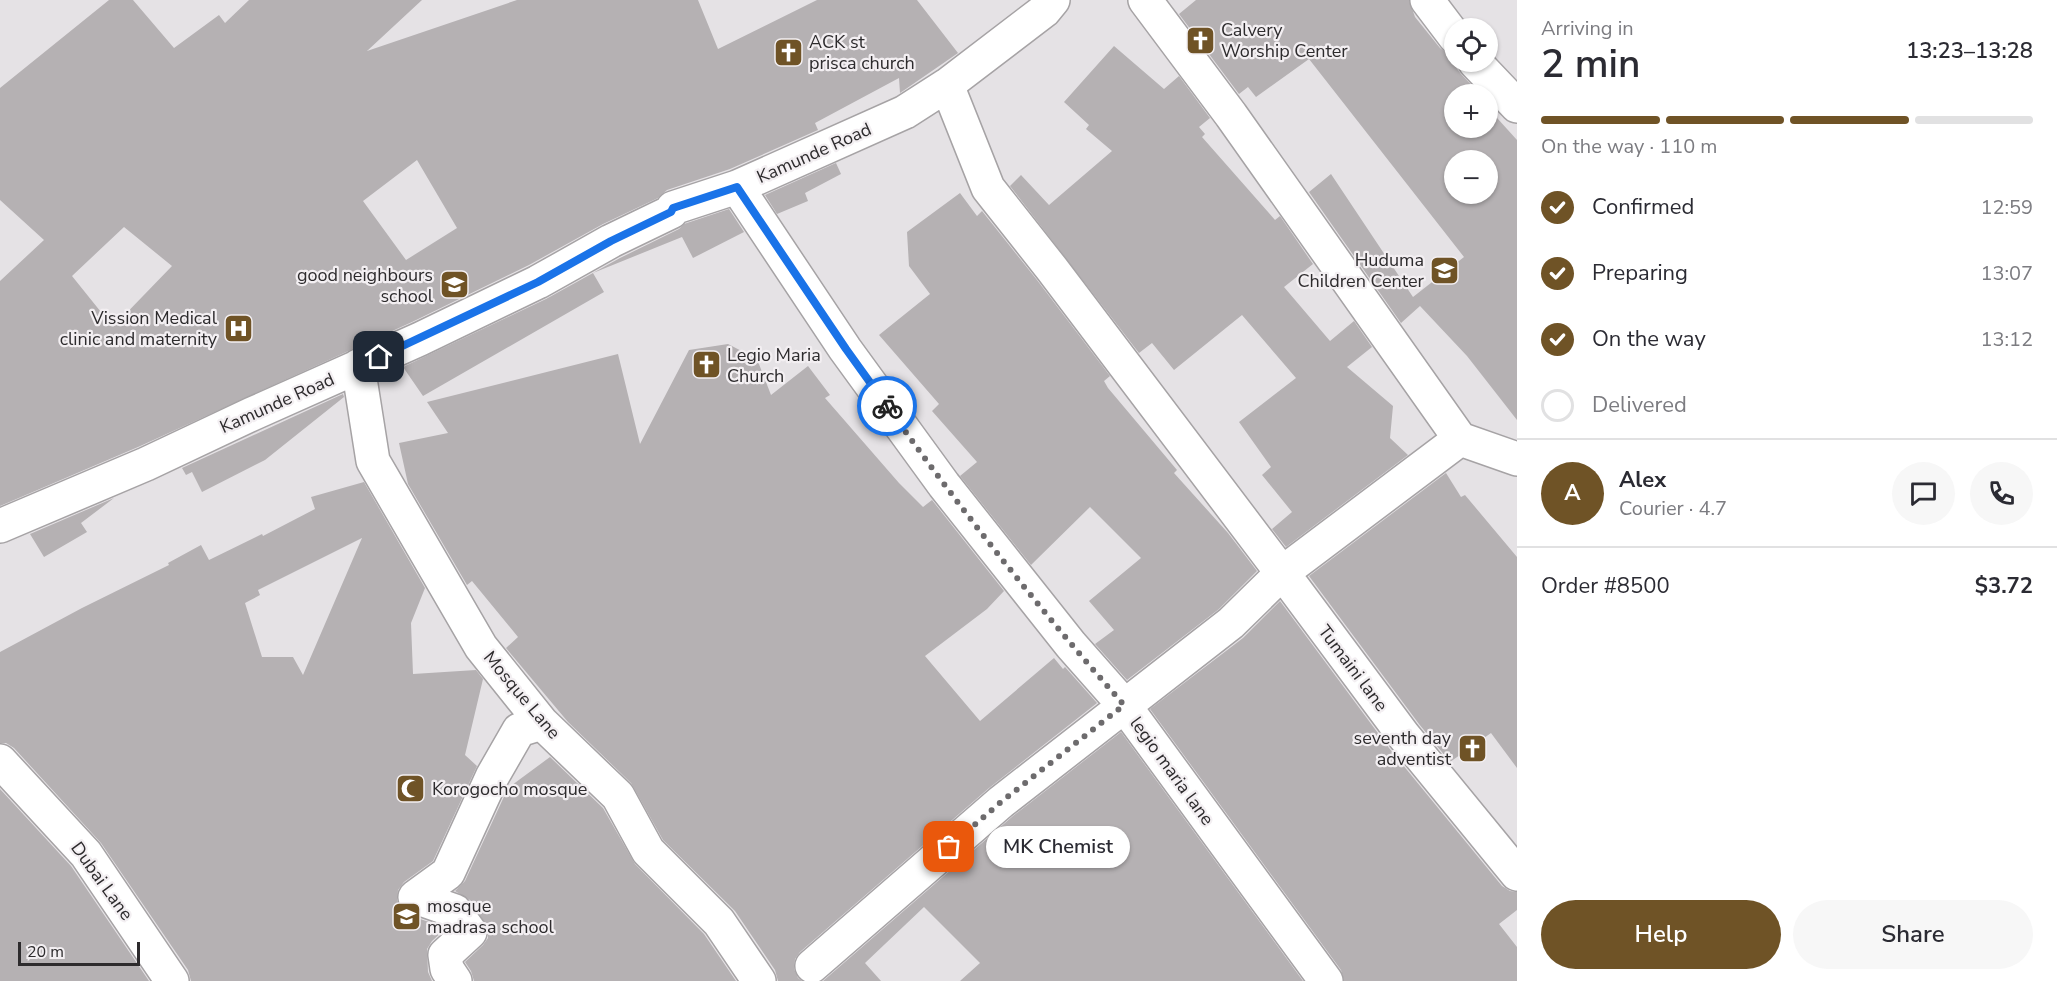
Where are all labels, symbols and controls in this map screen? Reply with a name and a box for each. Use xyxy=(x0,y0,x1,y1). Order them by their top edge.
text: Arriving in xyxy=(1541,15,1634,42)
place label: Calvery Worship Center xyxy=(1221,18,1348,63)
map controls xyxy=(1444,18,1498,204)
button: locate xyxy=(1444,18,1498,72)
church icon: Calvery Worship Center xyxy=(1184,24,1216,56)
place label: ACK st prisca church xyxy=(809,30,915,75)
church icon: ACK st prisca church xyxy=(772,36,804,68)
text: 13:23–13:28 xyxy=(1906,36,2033,66)
text: 2 min xyxy=(1541,38,1640,91)
button: + xyxy=(1444,84,1498,138)
street label: Kamunde Road xyxy=(753,117,875,189)
text: On the way · 110 m xyxy=(1541,133,1717,160)
button: − xyxy=(1444,150,1498,204)
icon: check xyxy=(1541,191,1574,224)
text: Confirmed xyxy=(1592,192,1694,222)
text: 12:59 xyxy=(1980,194,2033,221)
place label: Huduma Children Center xyxy=(1297,248,1425,293)
school or university icon: Huduma Children Center xyxy=(1429,254,1461,286)
icon: check xyxy=(1541,257,1574,290)
text: Preparing xyxy=(1592,258,1688,288)
text: 13:07 xyxy=(1980,260,2033,287)
place label: good neighbours school xyxy=(297,263,434,308)
school or university icon: good neighbours school xyxy=(438,269,470,301)
place label: Vission Medical clinic and maternity xyxy=(60,306,218,351)
hospital icon: Vission Medical clinic and maternity xyxy=(222,312,254,344)
icon: check xyxy=(1541,323,1574,356)
text: On the way xyxy=(1592,324,1706,354)
text: 13:12 xyxy=(1980,326,2033,353)
pin xyxy=(353,331,404,382)
icon: home xyxy=(362,340,395,373)
place label: Legio Maria Church xyxy=(727,343,821,388)
church icon: Legio Maria Church xyxy=(690,349,722,381)
street label: Kamunde Road xyxy=(216,367,338,439)
courier xyxy=(857,376,917,436)
icon: bike xyxy=(871,390,904,423)
text: Delivered xyxy=(1592,390,1687,420)
button: chat xyxy=(1892,462,1955,525)
button: phone xyxy=(1970,462,2033,525)
text: Alex xyxy=(1619,465,1666,495)
text: A xyxy=(1564,478,1581,508)
text: Courier · 4.7 xyxy=(1619,495,1727,522)
text: Order #8500 xyxy=(1541,571,1670,601)
text: $3.72 xyxy=(1975,571,2033,601)
street label: Tumaini lane xyxy=(1313,620,1393,716)
street label: Mosque Lane xyxy=(478,646,566,744)
street label: legio maria lane xyxy=(1125,712,1219,830)
place label: seventh day adventist xyxy=(1354,726,1452,771)
church icon: seventh day adventist xyxy=(1456,732,1488,764)
mosque icon: Korogocho mosque xyxy=(395,773,427,805)
place label: Korogocho mosque xyxy=(432,777,587,801)
pin xyxy=(923,821,974,872)
callout: MK Chemist xyxy=(985,826,1129,868)
icon: bag xyxy=(932,830,965,863)
text: MK Chemist xyxy=(1003,833,1113,860)
street label: Dubai Lane xyxy=(65,837,139,925)
place label: mosque madrasa school xyxy=(427,894,554,939)
school or university icon: mosque madrasa school xyxy=(390,900,422,932)
button: Help xyxy=(1541,900,1781,969)
button: Share xyxy=(1793,900,2033,969)
scale bar xyxy=(18,939,140,966)
text: 20 m xyxy=(27,941,64,963)

